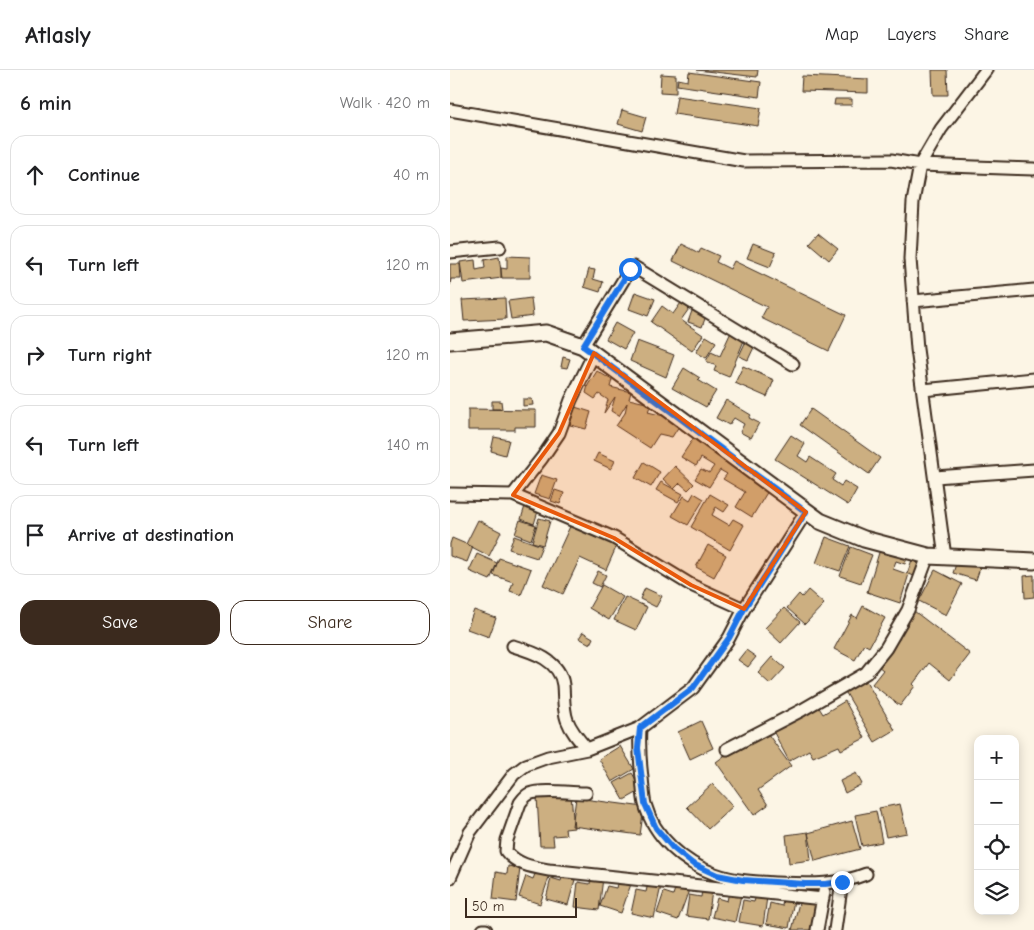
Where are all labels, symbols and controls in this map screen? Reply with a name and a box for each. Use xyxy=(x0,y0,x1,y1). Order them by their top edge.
text: Atlasly xyxy=(25,21,91,49)
text: Map xyxy=(825,24,859,45)
text: Layers xyxy=(887,24,936,45)
text: Share xyxy=(964,24,1009,45)
text: 6 min xyxy=(20,91,72,115)
text: Walk · 420 m xyxy=(340,94,430,112)
icon: ahead xyxy=(21,161,49,189)
text: Continue xyxy=(68,164,140,186)
text: 40 m xyxy=(393,166,429,184)
icon: left xyxy=(21,251,49,279)
text: Turn left xyxy=(68,254,139,276)
text: 120 m xyxy=(386,256,429,274)
route start xyxy=(619,258,642,281)
icon: right xyxy=(21,341,49,369)
text: Turn right xyxy=(68,344,152,366)
text: 120 m xyxy=(386,346,429,364)
icon: left xyxy=(21,431,49,459)
text: Turn left xyxy=(68,434,139,456)
text: 140 m xyxy=(387,436,429,454)
icon: arrive xyxy=(21,521,49,549)
text: Arrive at destination xyxy=(68,524,234,546)
button: Save xyxy=(20,600,220,645)
button: Share xyxy=(230,600,430,645)
map controls xyxy=(974,735,1019,915)
button: + xyxy=(974,735,1019,780)
button: − xyxy=(974,780,1019,825)
button: locate xyxy=(974,825,1019,870)
button: layers xyxy=(974,870,1019,915)
route end xyxy=(831,871,854,894)
scale bar xyxy=(465,895,578,918)
text: 50 m xyxy=(472,898,504,915)

